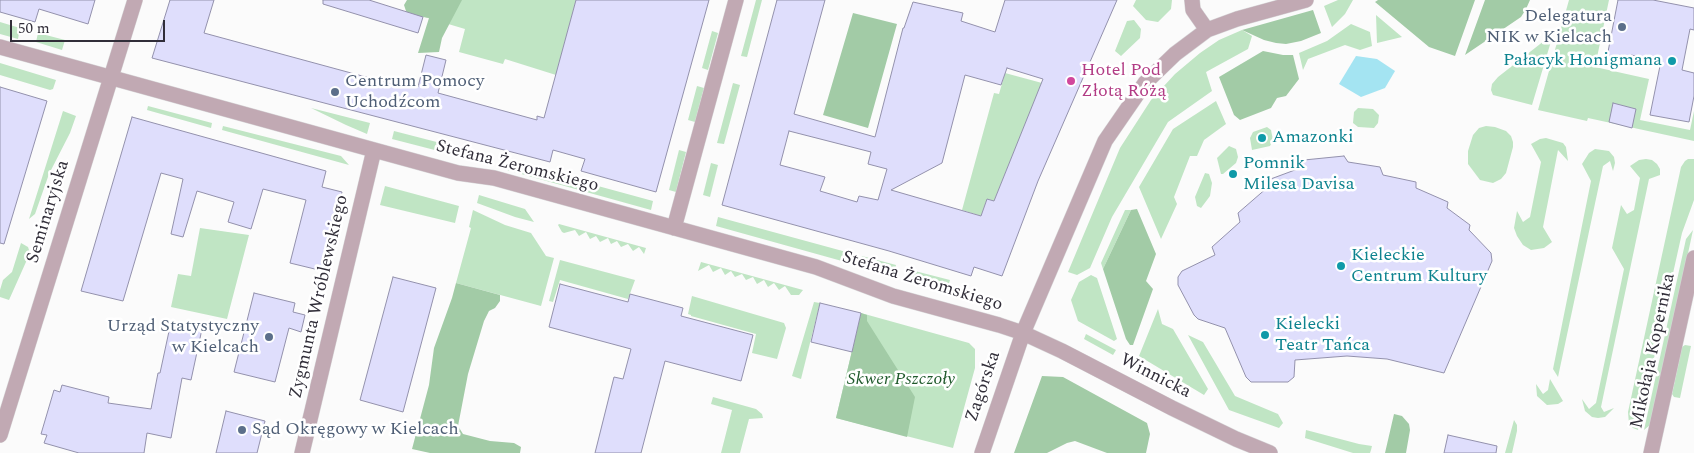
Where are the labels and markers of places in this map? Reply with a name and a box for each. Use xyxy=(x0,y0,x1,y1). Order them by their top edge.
place label: Delegatura NIK w Kielcach xyxy=(1486,6,1612,48)
marker: Delegatura NIK w Kielcach xyxy=(1616,21,1628,33)
place label: Pałacyk Honigmana xyxy=(1503,50,1662,72)
marker: Pałacyk Honigmana xyxy=(1666,55,1678,67)
place label: Hotel Pod Złotą Różą xyxy=(1081,60,1166,102)
place label: Centrum Pomocy Uchodźcom xyxy=(345,71,484,114)
marker: Hotel Pod Złotą Różą xyxy=(1065,75,1077,87)
marker: Centrum Pomocy Uchodźcom xyxy=(329,86,341,98)
place label: Amazonki xyxy=(1272,127,1354,149)
marker: Amazonki xyxy=(1256,132,1268,144)
place label: Pomnik Milesa Davisa xyxy=(1243,153,1355,195)
marker: Pomnik Milesa Davisa xyxy=(1227,168,1239,180)
place label: Kieleckie Centrum Kultury xyxy=(1351,245,1487,288)
marker: Kieleckie Centrum Kultury xyxy=(1335,260,1347,272)
place label: Kielecki Teatr Tańca xyxy=(1275,314,1370,356)
place label: Urząd Statystyczny w Kielcach xyxy=(107,316,259,358)
marker: Kielecki Teatr Tańca xyxy=(1259,329,1271,341)
marker: Urząd Statystyczny w Kielcach xyxy=(263,331,275,343)
place label: Sąd Okręgowy w Kielcach xyxy=(252,419,459,441)
marker: Sąd Okręgowy w Kielcach xyxy=(236,424,248,436)

